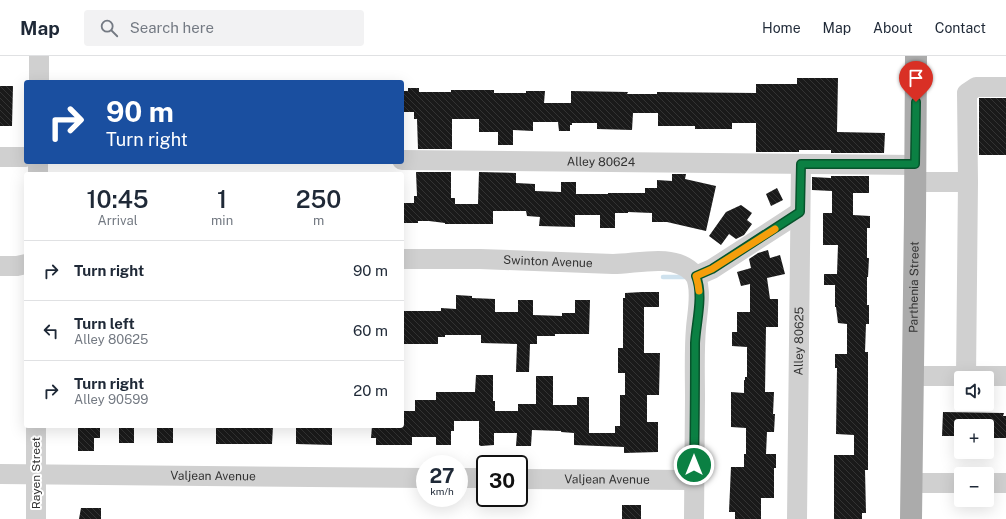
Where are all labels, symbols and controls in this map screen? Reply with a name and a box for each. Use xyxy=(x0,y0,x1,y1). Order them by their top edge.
search box xyxy=(84,10,364,46)
text: Map xyxy=(20,17,60,39)
icon: search xyxy=(98,17,120,39)
text: Search here xyxy=(130,19,214,36)
text: Home xyxy=(762,20,801,36)
text: Map xyxy=(823,20,851,36)
text: About xyxy=(873,20,913,36)
text: Contact xyxy=(935,20,986,36)
pin xyxy=(899,61,933,102)
icon: arrive xyxy=(905,67,927,89)
text: 90 m xyxy=(106,95,174,128)
icon: right xyxy=(40,96,92,148)
text: Turn right xyxy=(106,129,188,150)
street label: Alley 80624 xyxy=(567,155,636,169)
text: 10:45 xyxy=(87,185,149,213)
text: 1 xyxy=(217,185,227,213)
text: 250 xyxy=(296,185,341,213)
text: Arrival xyxy=(97,213,138,228)
text: min xyxy=(211,213,233,228)
text: m xyxy=(313,213,324,228)
street label: Parthenia Street xyxy=(906,241,922,333)
street label: Swinton Avenue xyxy=(503,253,593,270)
icon: right xyxy=(40,260,62,282)
text: Turn right xyxy=(74,262,144,279)
text: 90 m xyxy=(353,262,388,279)
street label: Alley 80625 xyxy=(792,306,806,375)
text: Turn left xyxy=(74,315,135,332)
icon: left xyxy=(40,320,62,342)
text: 60 m xyxy=(353,322,388,339)
text: Alley 80625 xyxy=(74,332,148,347)
map controls xyxy=(954,371,994,507)
button: sound xyxy=(954,371,994,411)
text: Turn right xyxy=(74,375,144,392)
icon: right xyxy=(40,380,62,402)
text: 20 m xyxy=(353,382,388,399)
text: Alley 90599 xyxy=(74,392,148,407)
button: + xyxy=(954,419,994,459)
street label: Rayen Street xyxy=(29,436,43,509)
position arrow xyxy=(673,444,715,486)
speed limit sign: 30 xyxy=(476,455,528,507)
text: 27 xyxy=(429,464,455,488)
button: − xyxy=(954,467,994,507)
street label: Valjean Avenue xyxy=(170,469,256,483)
street label: Valjean Avenue xyxy=(564,472,650,487)
text: km/h xyxy=(430,485,454,497)

